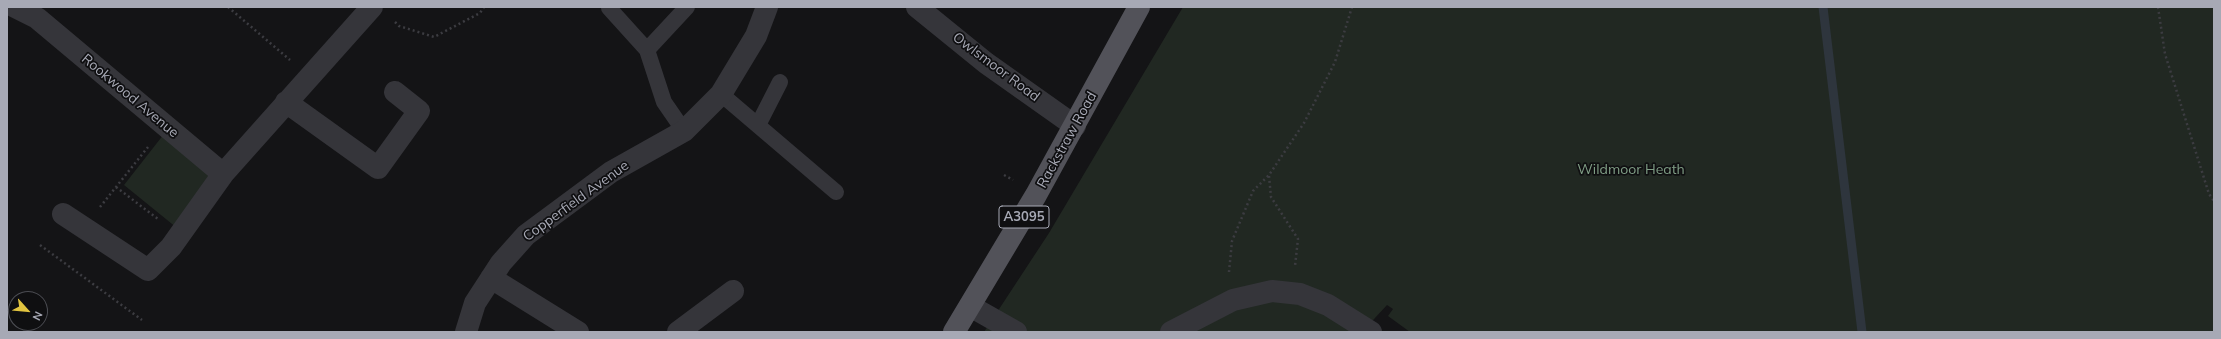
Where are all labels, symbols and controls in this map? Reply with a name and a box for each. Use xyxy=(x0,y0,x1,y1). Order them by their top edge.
street label: Owlsmoor Road xyxy=(949,29,1043,105)
street label: Rookwood Avenue xyxy=(78,51,182,141)
street label: Rackstraw Road xyxy=(1034,89,1100,191)
street label: Copperfield Avenue xyxy=(520,157,632,245)
park label: Wildmoor Heath xyxy=(1577,162,1685,178)
road number: A3095 xyxy=(999,206,1049,228)
north arrow xyxy=(8,291,48,331)
text: N xyxy=(30,309,46,323)

